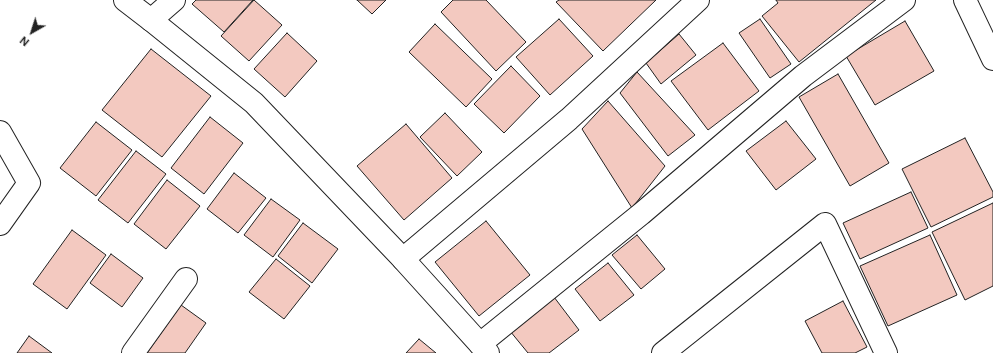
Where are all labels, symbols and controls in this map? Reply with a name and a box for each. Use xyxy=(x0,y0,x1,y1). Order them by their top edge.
north arrow xyxy=(12,12,52,52)
text: N xyxy=(17,33,32,49)

